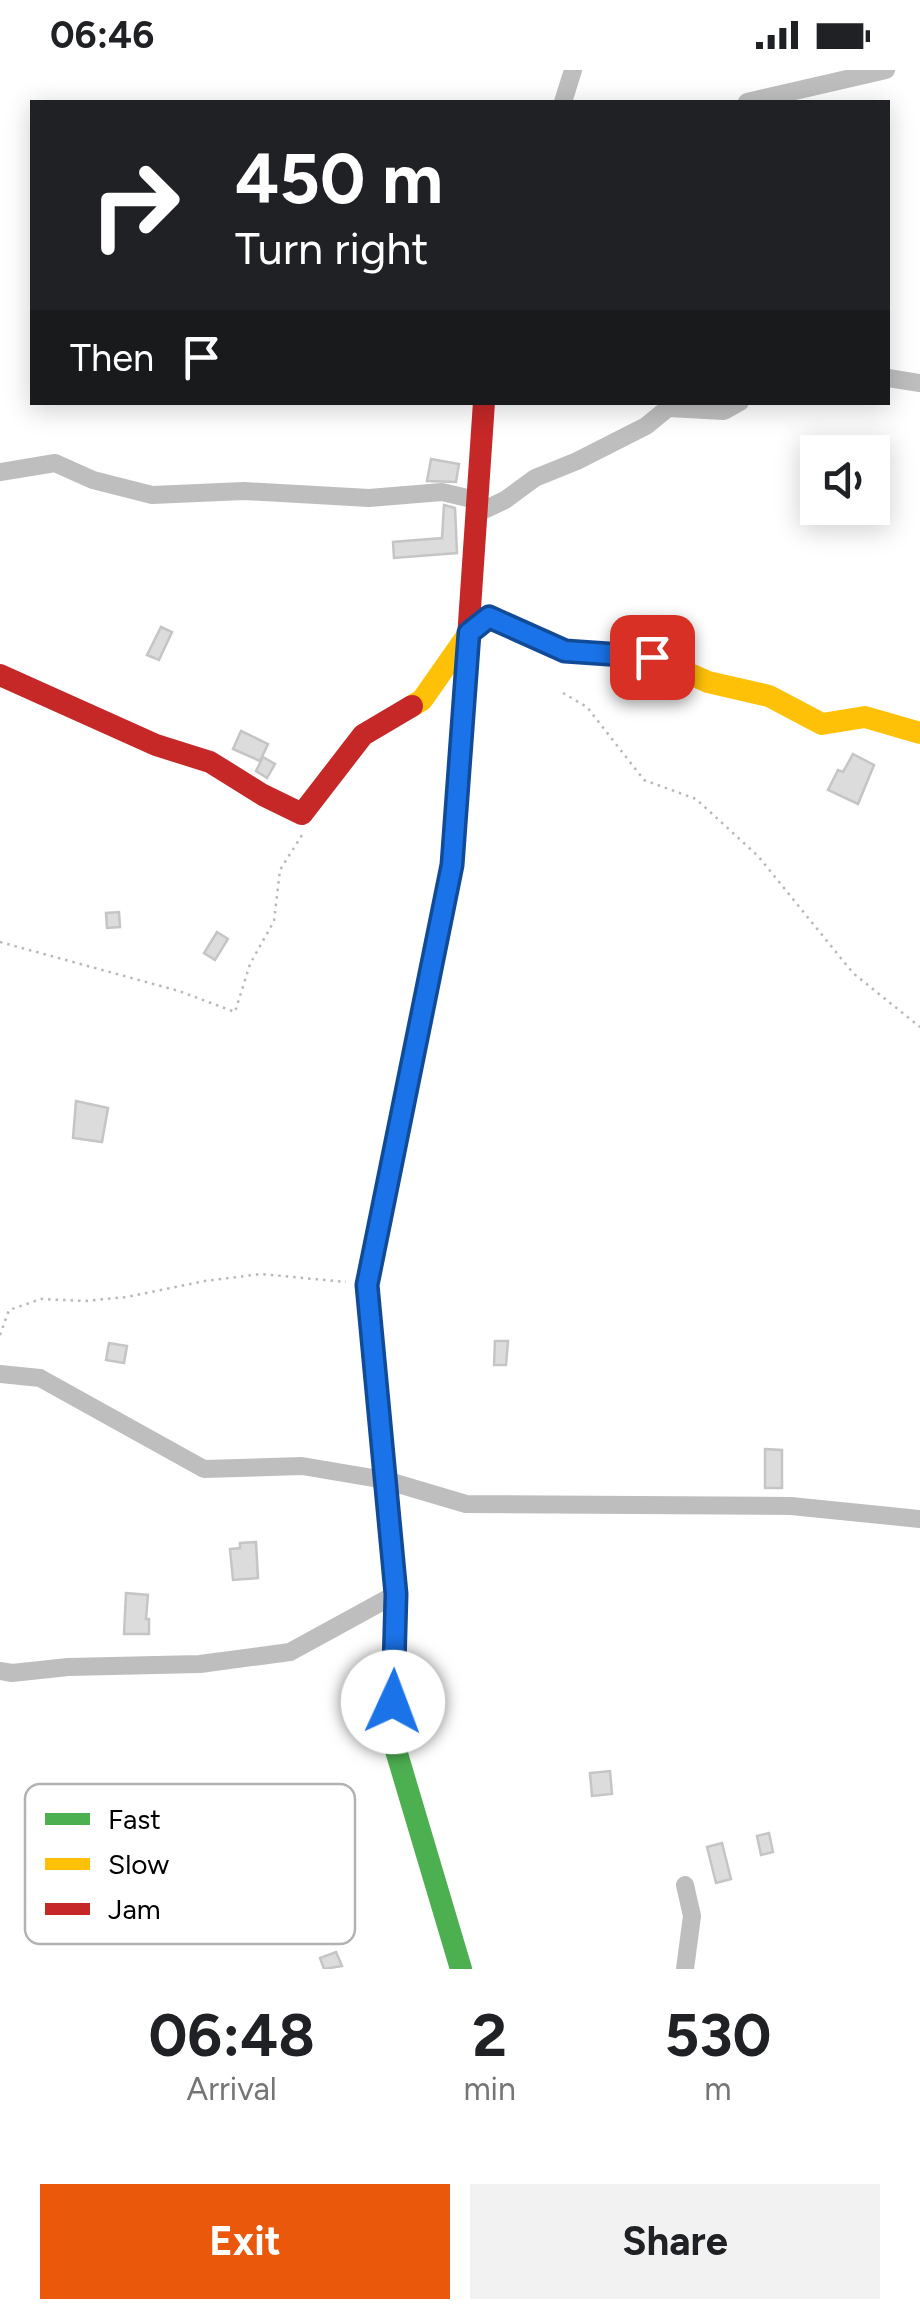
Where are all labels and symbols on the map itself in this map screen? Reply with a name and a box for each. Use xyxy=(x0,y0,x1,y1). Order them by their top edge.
pin xyxy=(610,615,695,700)
position arrow xyxy=(341,1650,445,1754)
legend xyxy=(25,1784,355,1944)
text: Fast xyxy=(108,1802,161,1836)
text: Slow xyxy=(108,1847,169,1881)
text: Jam xyxy=(108,1892,161,1926)

